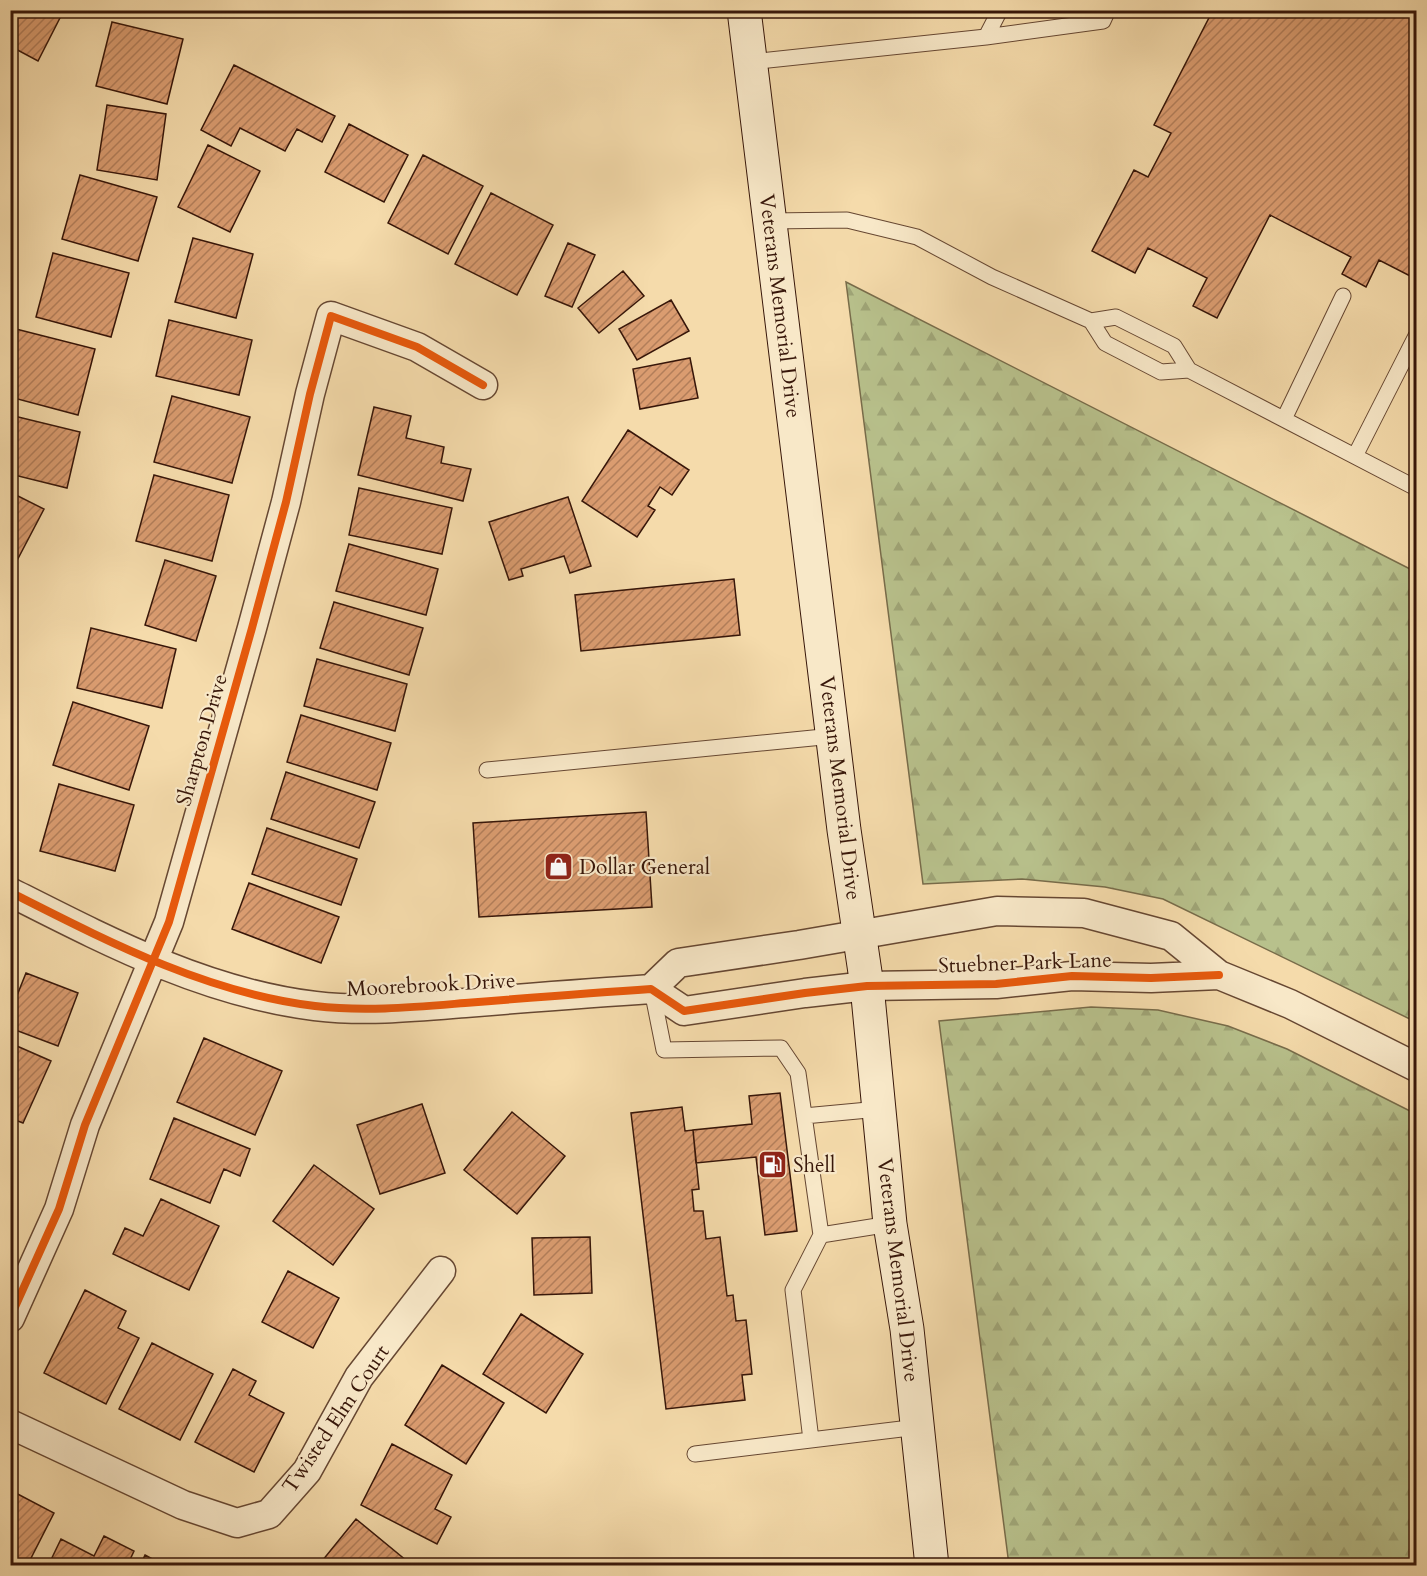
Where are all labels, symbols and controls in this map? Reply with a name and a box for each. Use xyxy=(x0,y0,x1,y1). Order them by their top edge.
street label: Veterans Memorial Drive xyxy=(752,192,808,420)
street label: Sharpton Drive xyxy=(169,670,235,810)
street label: Veterans Memorial Drive xyxy=(812,674,868,902)
shop icon: Dollar General xyxy=(542,851,574,883)
place label: Dollar General xyxy=(579,853,710,882)
street label: Stuebner Park Lane xyxy=(938,945,1112,981)
street label: Moorebrook Drive xyxy=(346,966,516,1004)
fuel station icon: Shell xyxy=(756,1149,788,1181)
place label: Shell xyxy=(793,1151,835,1180)
street label: Veterans Memorial Drive xyxy=(870,1156,926,1384)
street label: Twisted Elm Court xyxy=(276,1339,397,1499)

